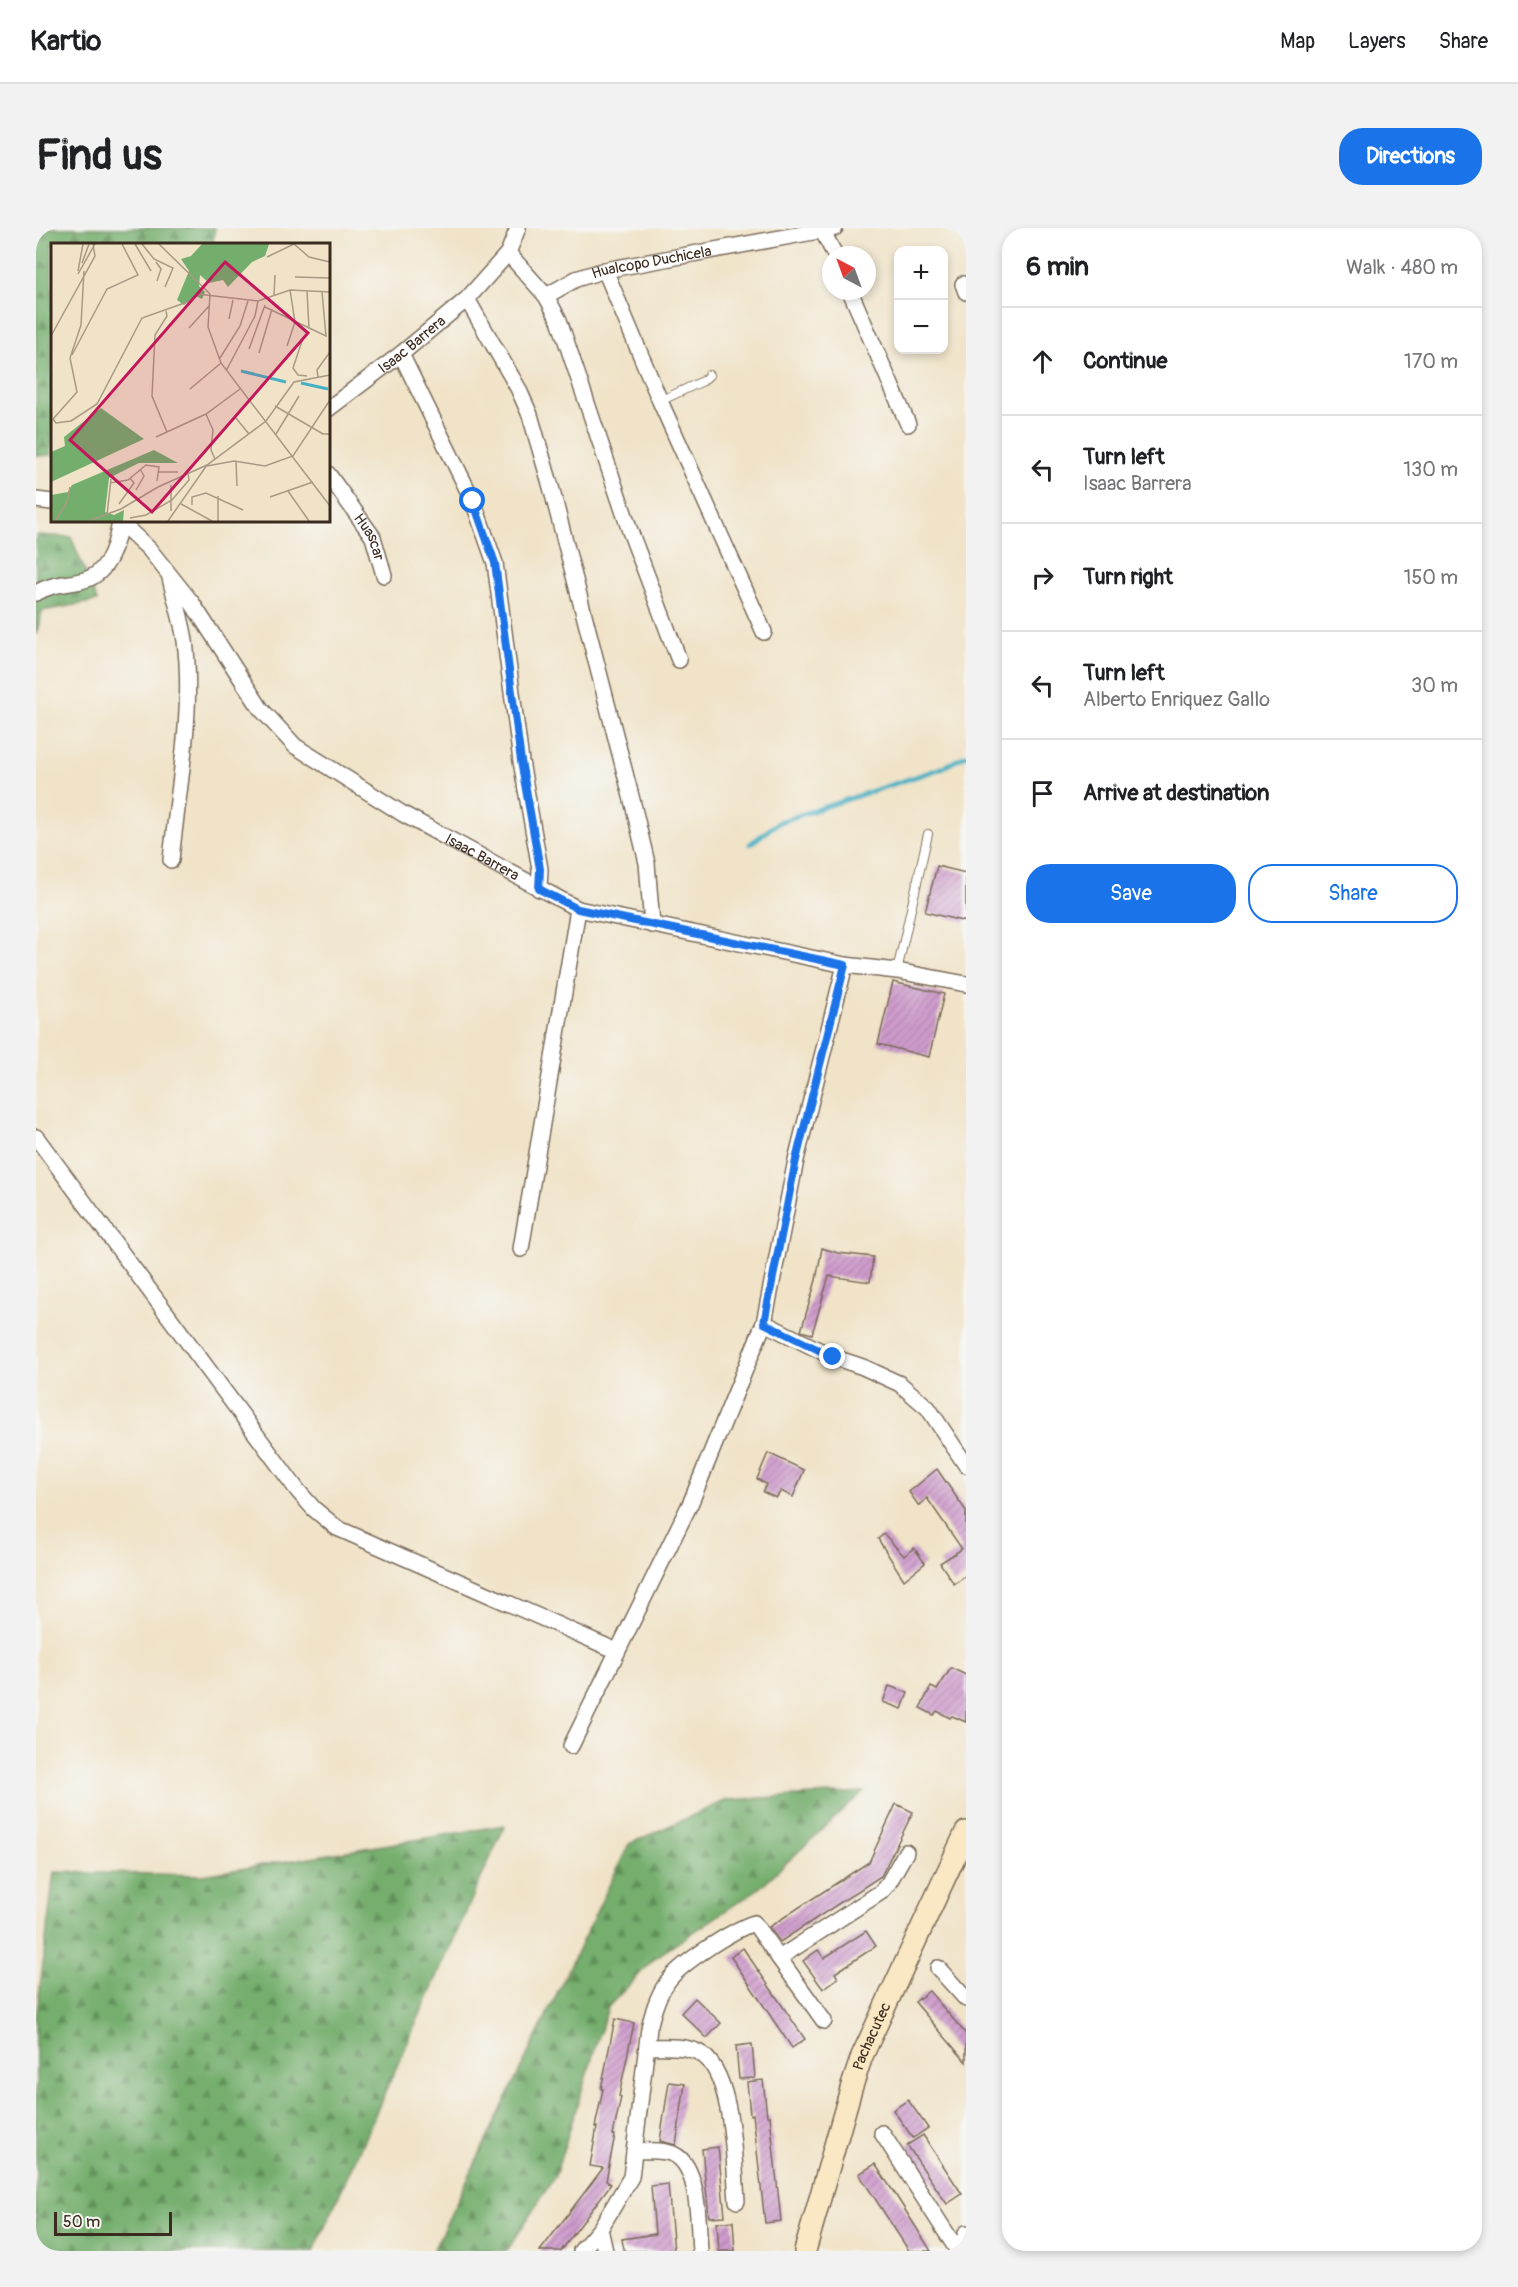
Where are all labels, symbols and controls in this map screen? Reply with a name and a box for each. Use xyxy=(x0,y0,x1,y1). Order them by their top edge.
text: Kartio xyxy=(30,24,101,59)
text: Map xyxy=(1280,28,1315,55)
text: Layers xyxy=(1348,28,1406,55)
text: Share xyxy=(1439,28,1488,55)
button: Directions xyxy=(1339,128,1482,185)
text: Find us xyxy=(36,130,162,182)
street label: Hualcopo Duchicela xyxy=(589,241,713,283)
inset map xyxy=(51,243,330,522)
north arrow xyxy=(822,246,876,300)
map controls xyxy=(894,246,948,354)
button: + xyxy=(894,246,948,300)
text: 6 min xyxy=(1026,251,1089,283)
text: Walk · 480 m xyxy=(1346,255,1458,280)
button: − xyxy=(894,300,948,354)
street label: Isaac Barrera xyxy=(374,311,450,377)
icon: ahead xyxy=(1026,345,1059,378)
text: Continue xyxy=(1083,347,1167,375)
text: 170 m xyxy=(1404,349,1458,374)
text: Turn left xyxy=(1083,443,1165,471)
icon: left xyxy=(1026,453,1059,486)
text: 130 m xyxy=(1403,457,1458,482)
text: Isaac Barrera xyxy=(1083,471,1191,496)
route start xyxy=(459,487,485,513)
street label: Huascar xyxy=(350,510,389,563)
icon: right xyxy=(1026,561,1059,594)
text: Turn right xyxy=(1083,563,1173,591)
text: 150 m xyxy=(1404,565,1458,590)
text: Turn left xyxy=(1083,659,1165,687)
icon: left xyxy=(1026,669,1059,702)
text: 30 m xyxy=(1411,673,1458,698)
text: Alberto Enriquez Gallo xyxy=(1083,687,1270,712)
icon: arrive xyxy=(1026,777,1059,810)
text: Arrive at destination xyxy=(1083,779,1269,807)
street label: Isaac Barrera xyxy=(442,829,523,885)
button: Save xyxy=(1026,864,1236,923)
button: Share xyxy=(1248,864,1458,923)
route end xyxy=(819,1343,845,1369)
street label: Pachacutec xyxy=(848,1999,895,2073)
scale bar xyxy=(54,2209,172,2236)
text: 50 m xyxy=(63,2212,100,2232)

